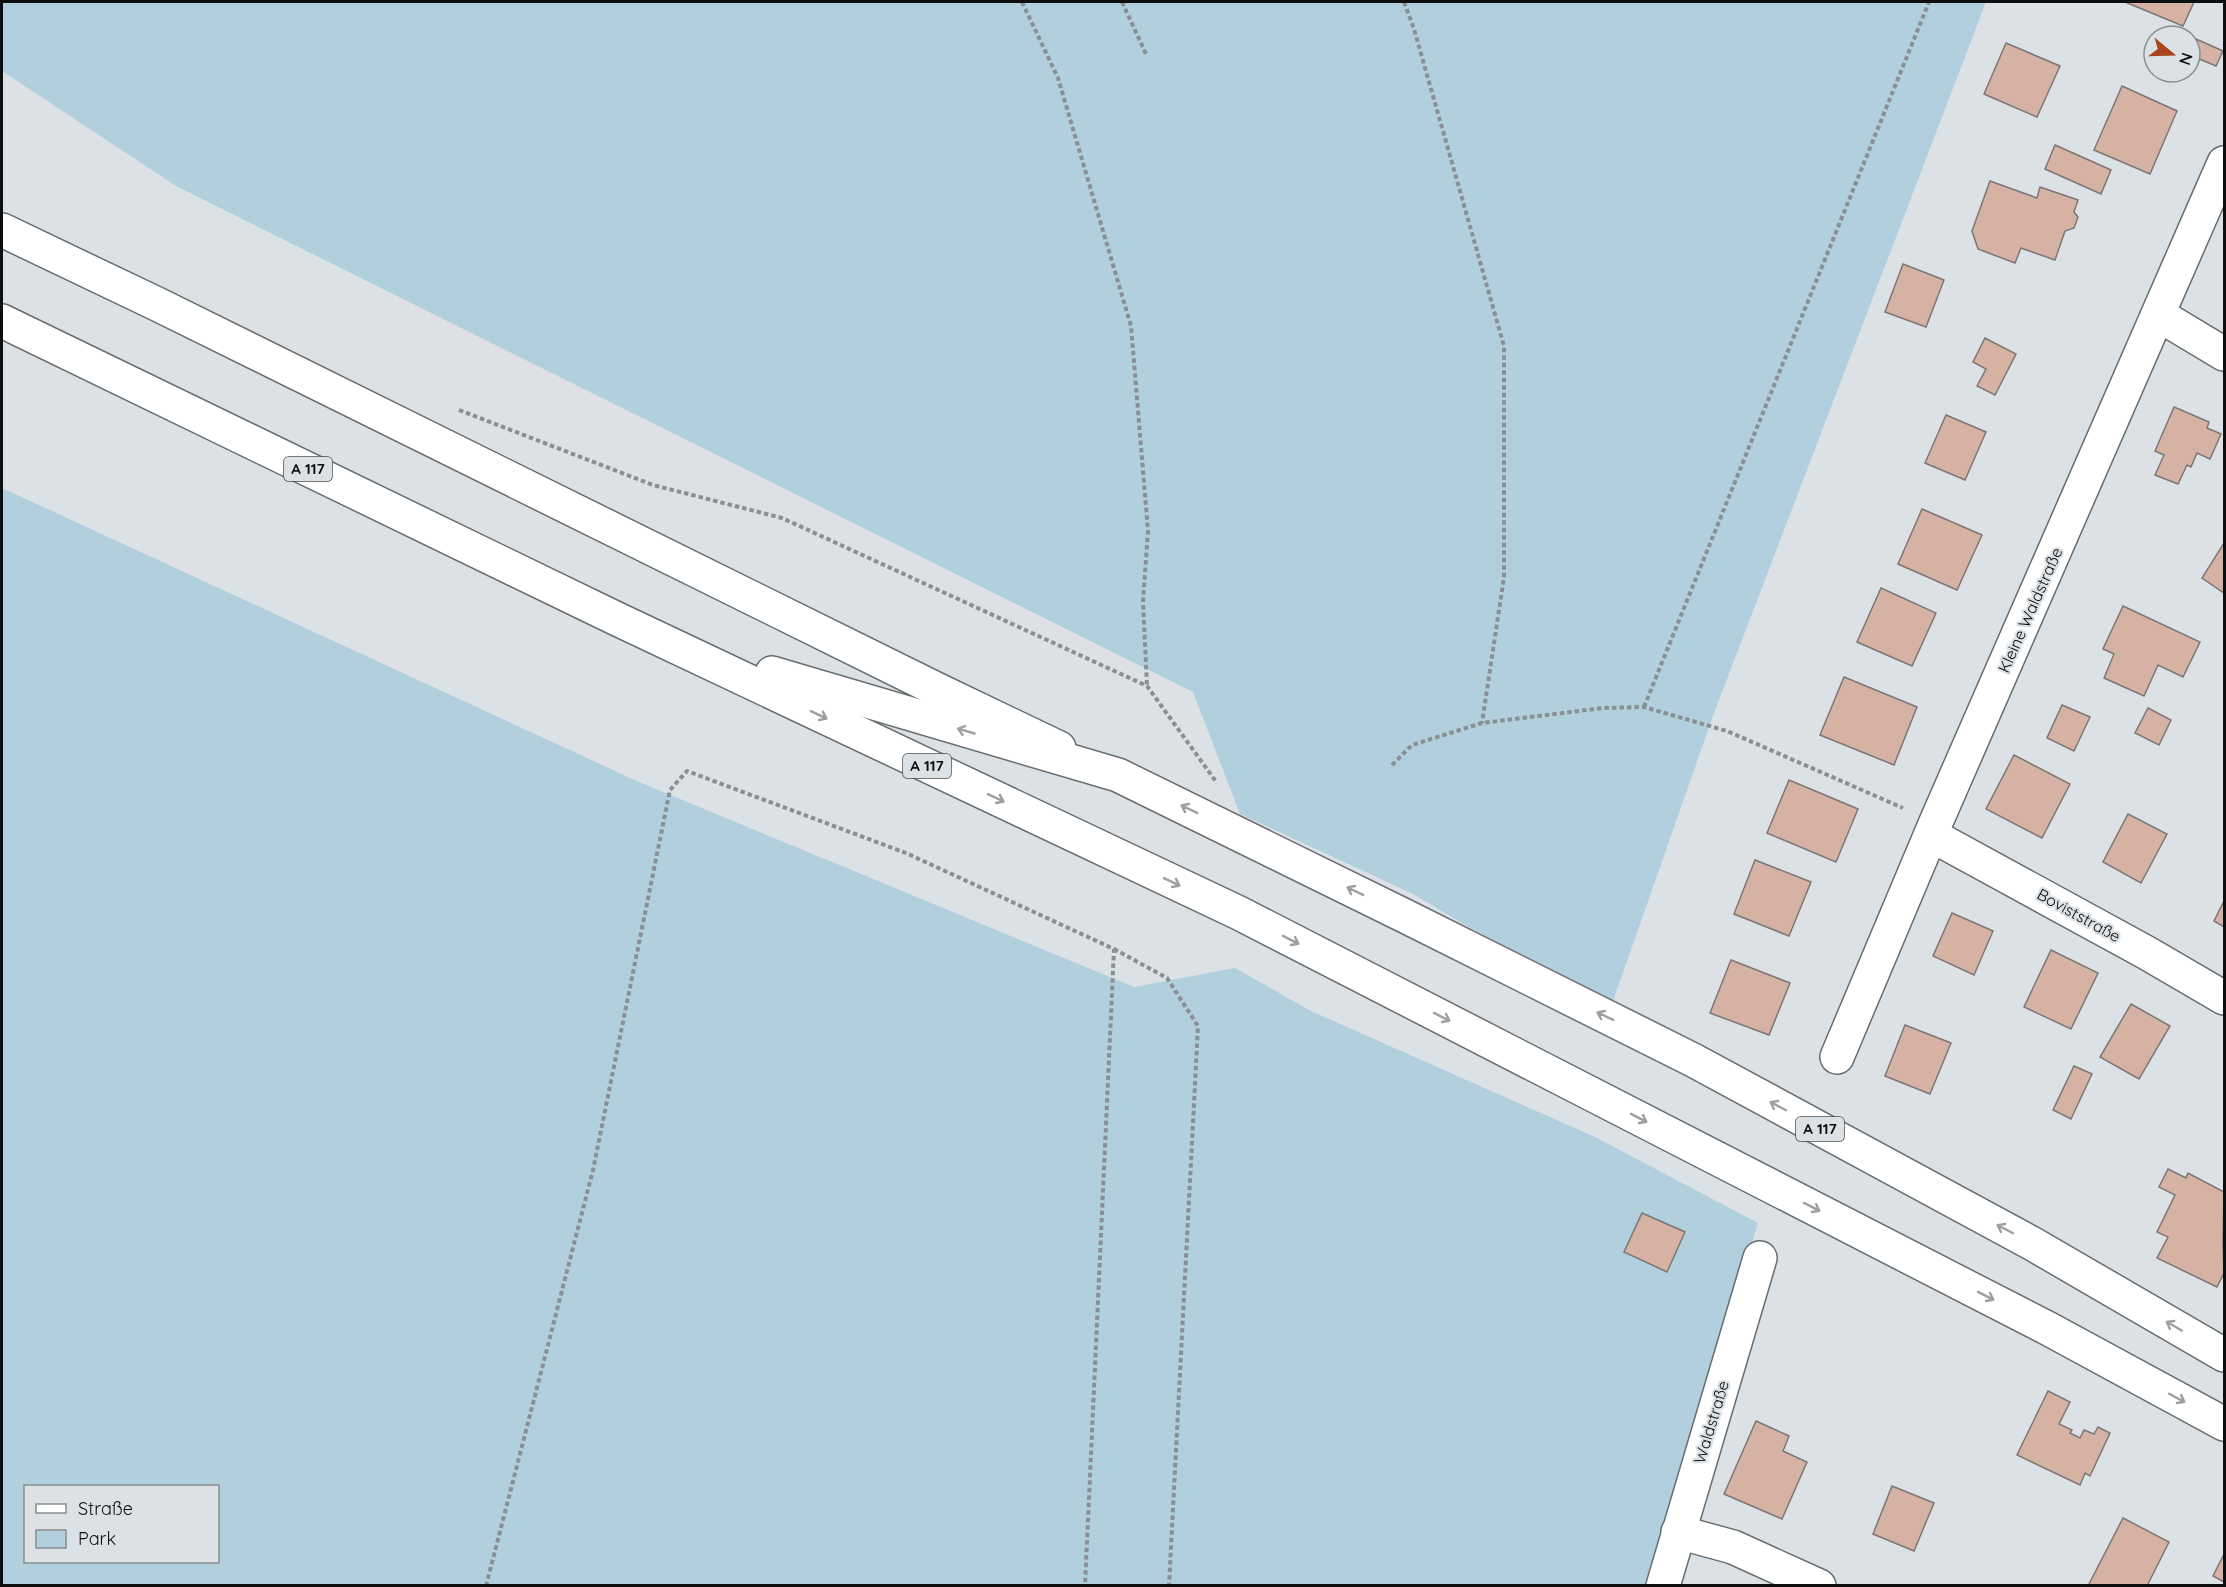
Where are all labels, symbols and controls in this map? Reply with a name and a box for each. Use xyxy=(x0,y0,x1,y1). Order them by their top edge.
north arrow xyxy=(2142,24,2202,84)
text: N xyxy=(2175,50,2198,68)
road number: A 117 xyxy=(284,457,332,481)
street label: Kleine Waldstraße xyxy=(1993,544,2067,676)
one-way arrow xyxy=(810,709,828,721)
one-way arrow xyxy=(957,725,976,736)
road number: A 117 xyxy=(903,754,951,778)
one-way arrow xyxy=(986,793,1004,805)
one-way arrow xyxy=(1180,803,1198,815)
one-way arrow xyxy=(1162,876,1180,888)
street label: Boviststraße xyxy=(2034,884,2124,946)
one-way arrow xyxy=(1347,885,1364,897)
one-way arrow xyxy=(1281,934,1299,946)
one-way arrow xyxy=(1596,1010,1614,1022)
one-way arrow xyxy=(1433,1011,1451,1023)
one-way arrow xyxy=(1770,1100,1787,1112)
one-way arrow xyxy=(1630,1112,1647,1124)
road number: A 117 xyxy=(1796,1117,1844,1141)
one-way arrow xyxy=(1803,1202,1821,1213)
one-way arrow xyxy=(1997,1223,2014,1235)
one-way arrow xyxy=(1977,1290,1994,1302)
one-way arrow xyxy=(2166,1319,2183,1331)
street label: Waldstraße xyxy=(1689,1378,1733,1466)
one-way arrow xyxy=(2167,1393,2185,1404)
legend xyxy=(24,1485,219,1563)
text: Straße xyxy=(78,1497,133,1520)
text: Park xyxy=(78,1527,116,1550)

